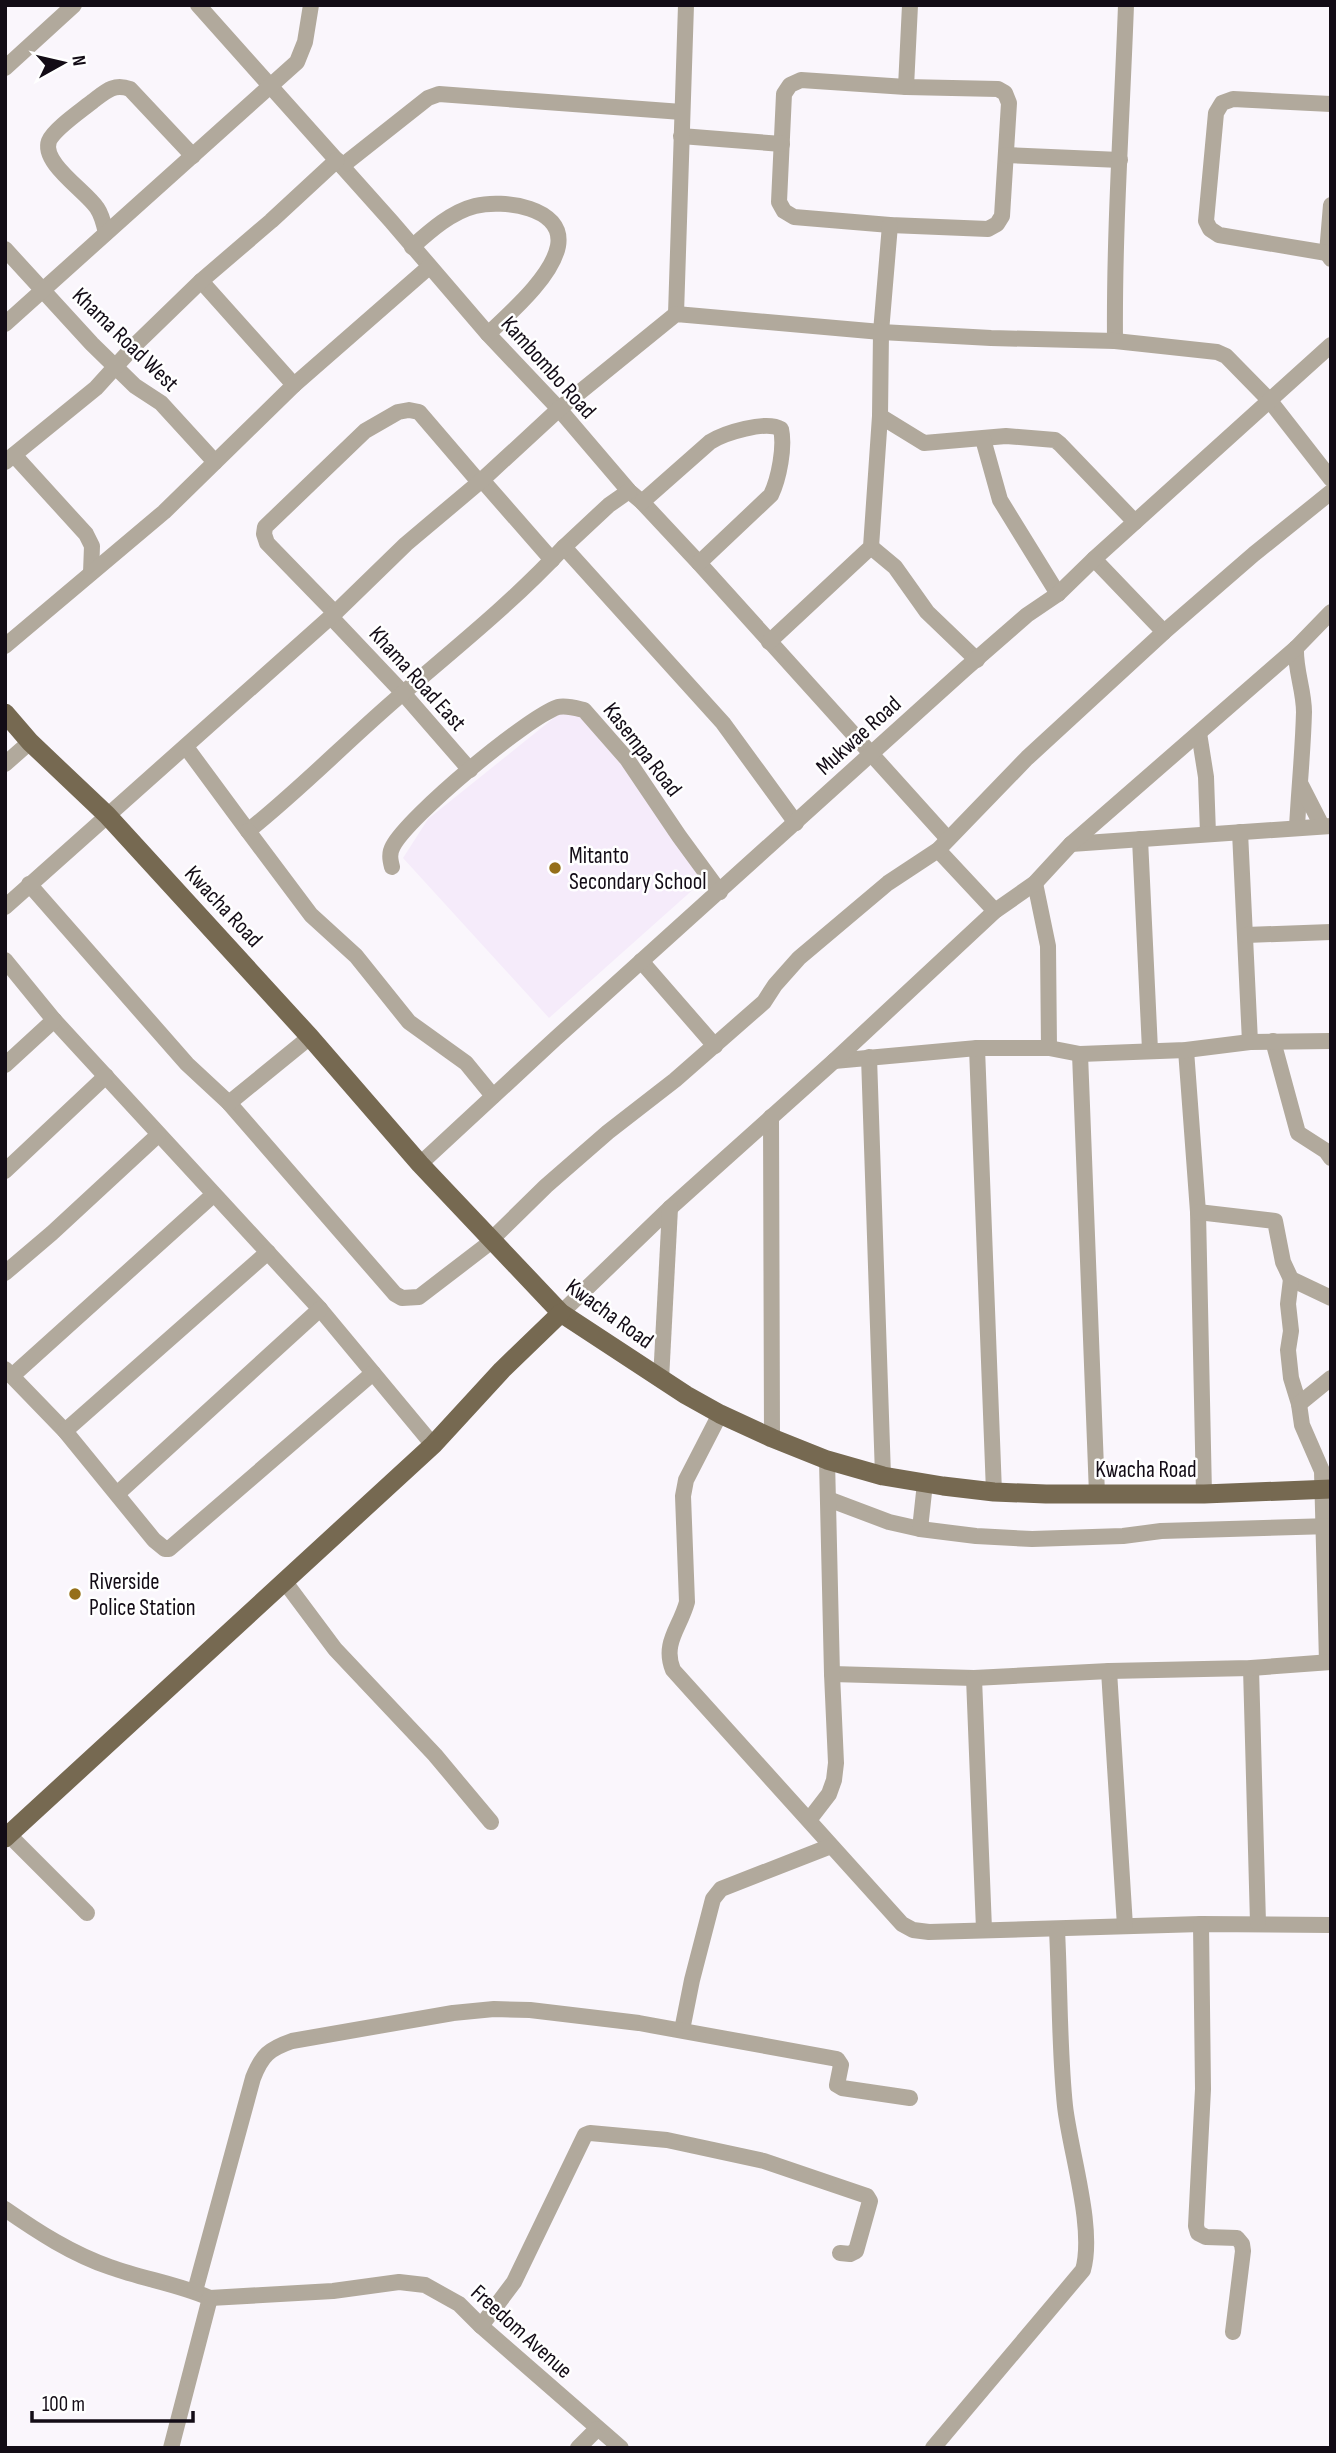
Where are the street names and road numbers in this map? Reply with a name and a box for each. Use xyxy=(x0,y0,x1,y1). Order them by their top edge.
street label: Khama Road West xyxy=(66,282,184,398)
street label: Kambombo Road xyxy=(495,310,602,425)
street label: Khama Road East xyxy=(363,620,472,737)
street label: Mukwae Road xyxy=(810,690,907,781)
street label: Kasempa Road xyxy=(597,697,688,802)
street label: Kwacha Road xyxy=(178,860,268,953)
street label: Kwacha Road xyxy=(560,1273,659,1355)
street label: Kwacha Road xyxy=(1095,1456,1197,1484)
street label: Freedom Avenue xyxy=(465,2279,578,2385)

